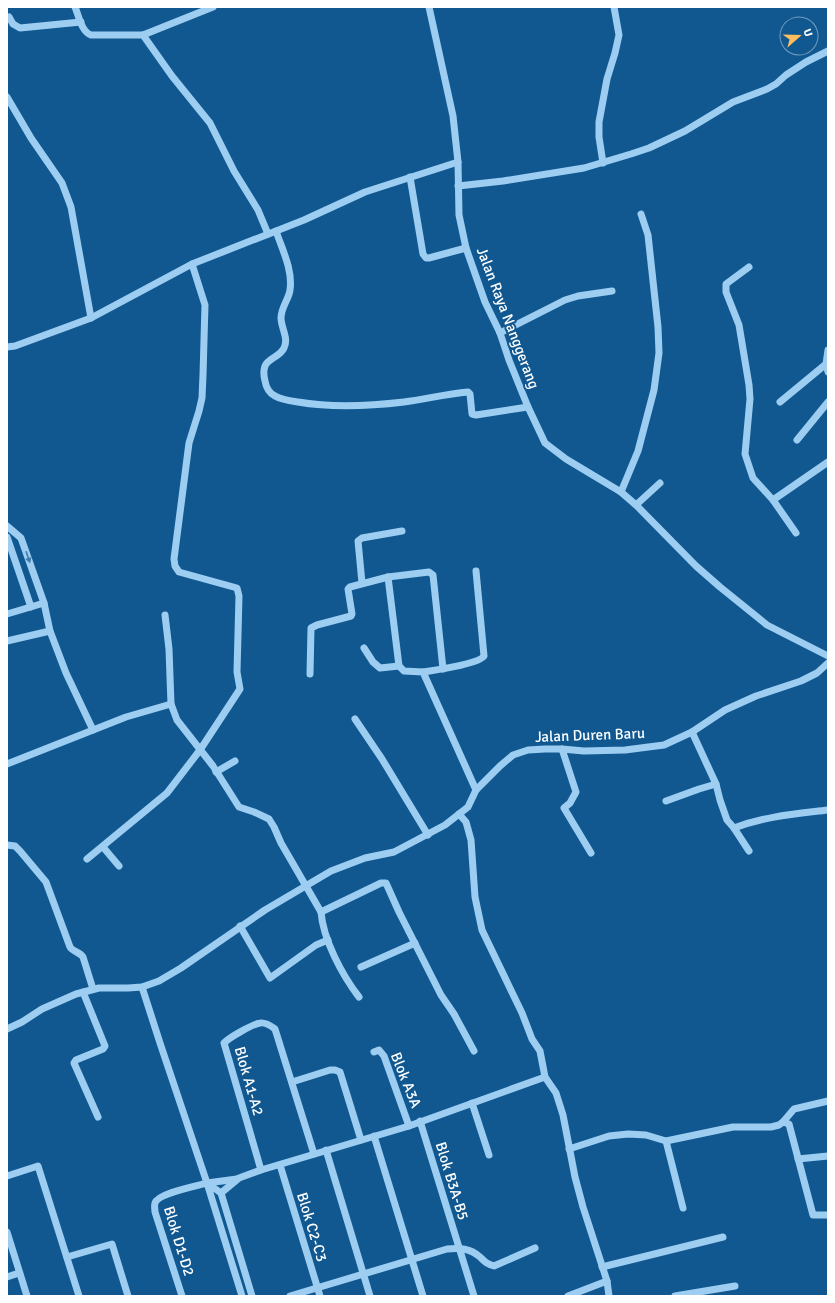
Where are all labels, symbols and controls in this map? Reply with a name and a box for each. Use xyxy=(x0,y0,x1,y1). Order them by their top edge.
north arrow xyxy=(779,16,819,56)
text: U xyxy=(801,27,815,38)
street label: Jalan Raya Nanggerang xyxy=(473,245,543,391)
one-way arrow xyxy=(25,552,31,564)
street label: Jalan Duren Baru xyxy=(535,724,645,746)
street label: Blok A1-A2 xyxy=(231,1044,267,1118)
street label: Blok A3A xyxy=(387,1050,425,1110)
street label: Blok B3A-B5 xyxy=(432,1140,472,1222)
street label: Blok C2-C3 xyxy=(293,1190,331,1264)
street label: Blok D1-D2 xyxy=(160,1204,198,1278)

